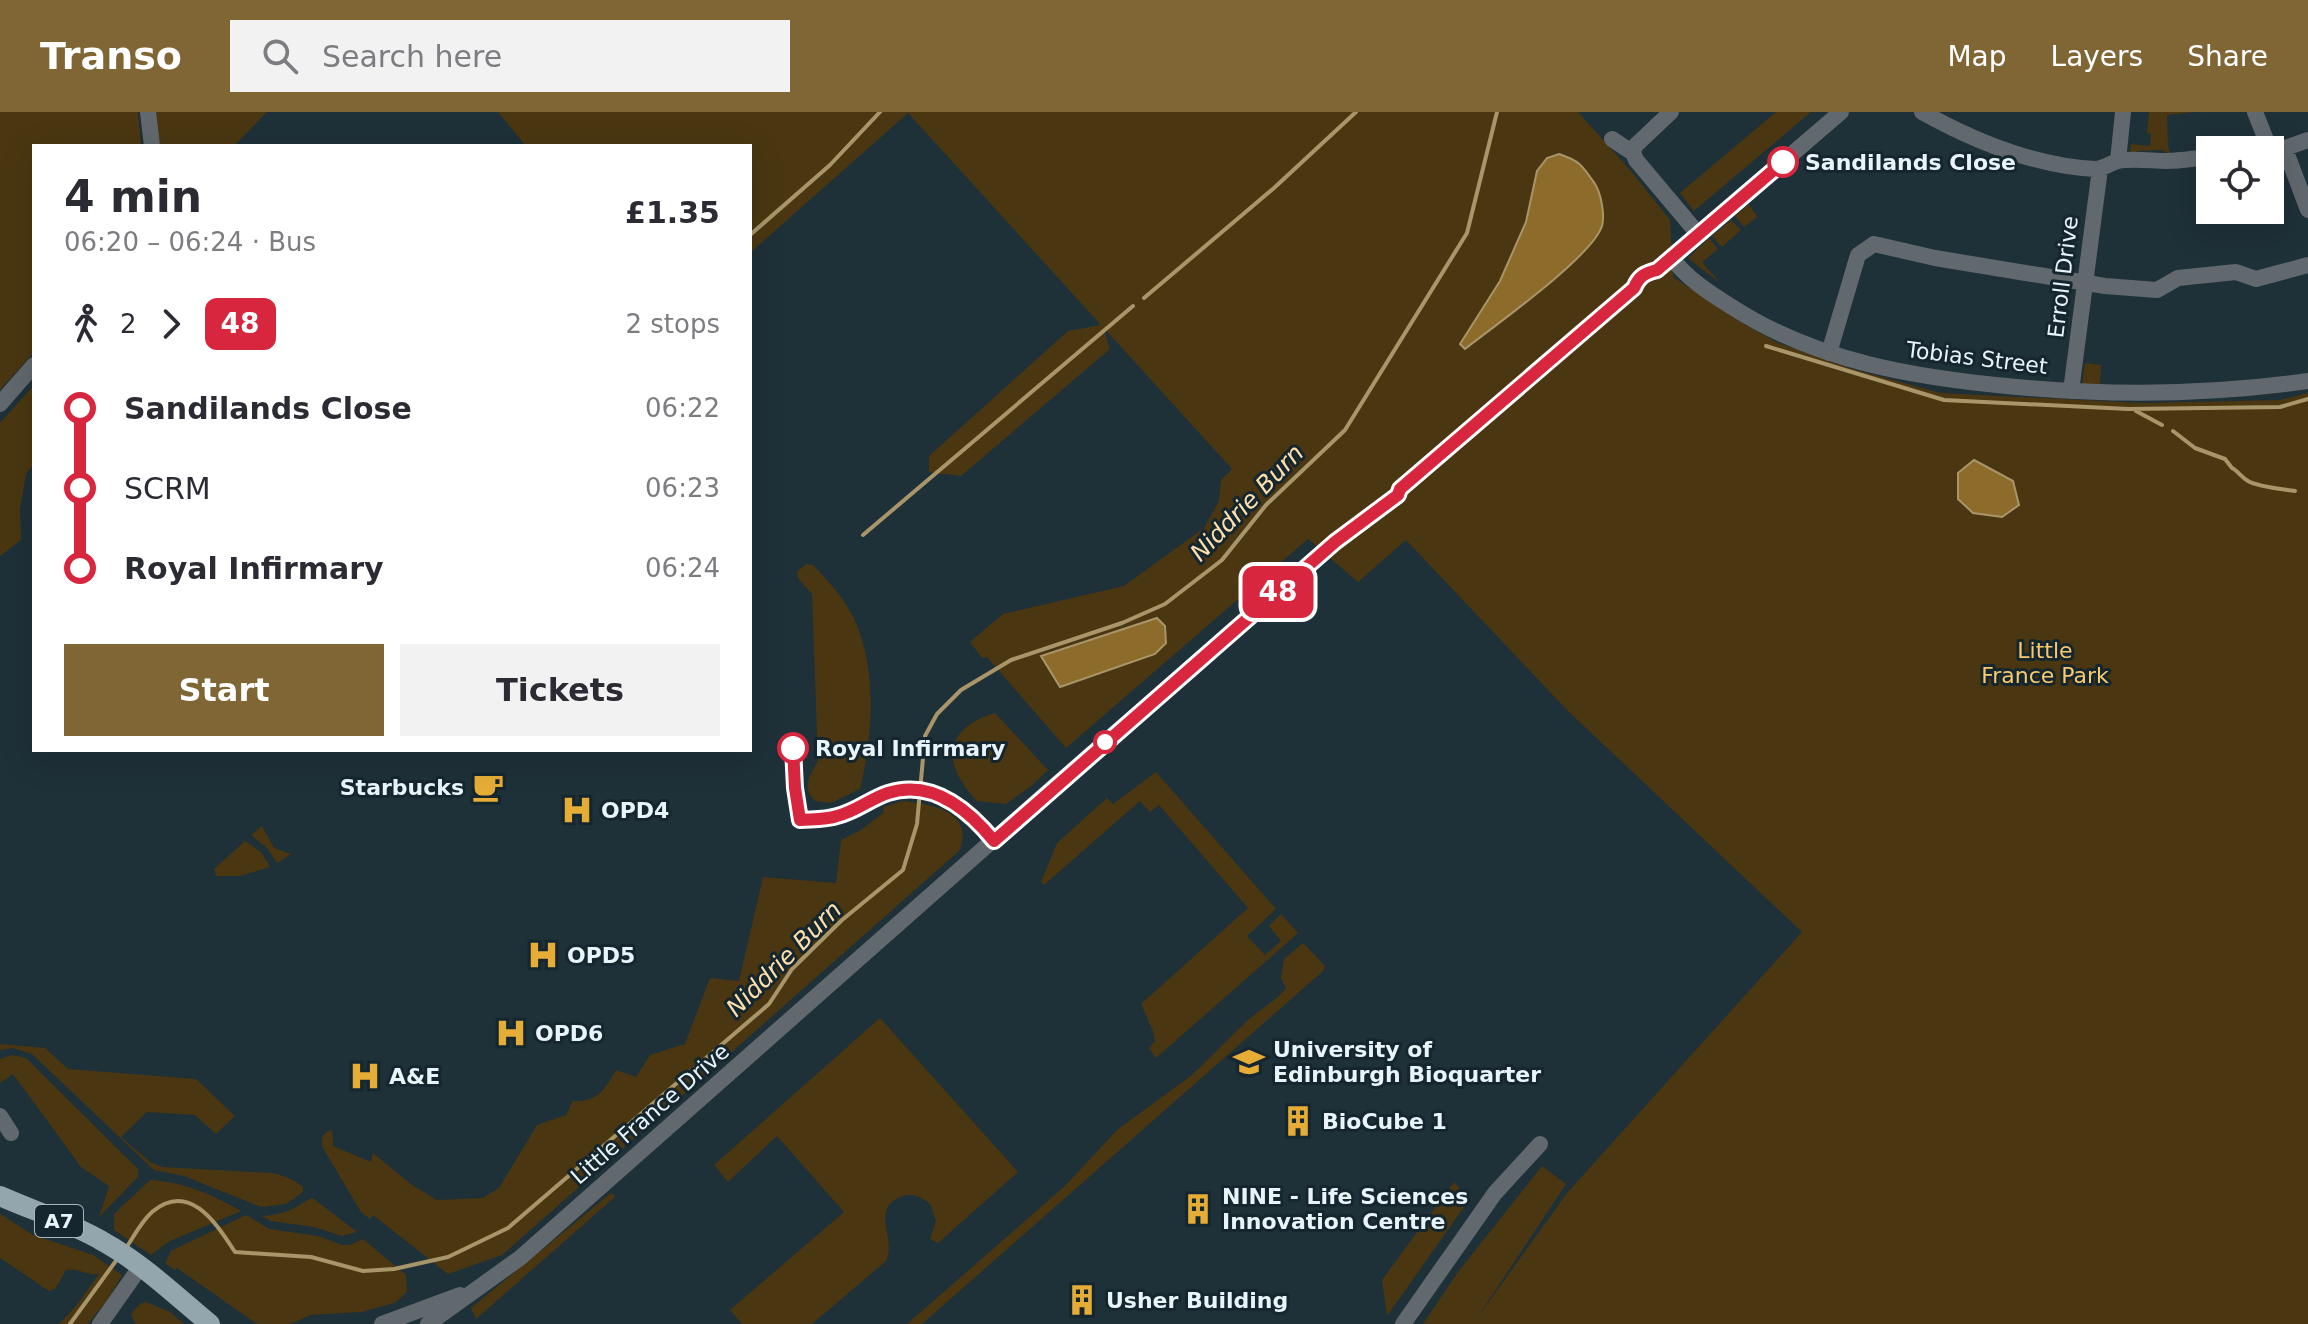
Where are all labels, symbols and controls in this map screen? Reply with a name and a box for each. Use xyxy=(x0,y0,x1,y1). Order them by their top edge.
search box xyxy=(230,20,790,92)
text: Transo xyxy=(40,34,182,78)
icon: search xyxy=(258,34,302,78)
text: Search here xyxy=(322,39,502,74)
text: Map xyxy=(1947,40,2007,73)
text: Layers xyxy=(2051,40,2143,73)
text: Share xyxy=(2187,40,2268,73)
map controls xyxy=(2196,136,2284,224)
button: locate xyxy=(2196,136,2284,224)
marker: Sandilands Close xyxy=(1768,147,1798,177)
place label: Sandilands Close xyxy=(1805,150,2016,175)
text: 4 min xyxy=(64,171,202,222)
text: £1.35 xyxy=(625,195,720,230)
street label: Erroll Drive xyxy=(2043,215,2083,339)
text: 06:20 – 06:24 · Bus xyxy=(64,227,316,257)
icon: walk xyxy=(64,302,108,346)
icon: forward xyxy=(149,302,193,346)
text: 48 xyxy=(221,307,260,340)
text: 2 xyxy=(120,309,137,339)
text: 2 stops xyxy=(625,309,720,339)
street label: Tobias Street xyxy=(1904,337,2049,379)
text: Sandilands Close xyxy=(124,391,412,426)
text: 06:22 xyxy=(645,393,720,423)
water label: Niddrie Burn xyxy=(1185,439,1309,567)
text: SCRM xyxy=(124,471,211,506)
text: 06:23 xyxy=(645,473,720,503)
text: Royal Infirmary xyxy=(124,551,384,586)
text: 06:24 xyxy=(645,553,720,583)
line badge: 48 xyxy=(1242,566,1314,618)
text: 48 xyxy=(1259,575,1297,608)
park label: Little France Park xyxy=(1981,638,2109,688)
button: Start xyxy=(64,644,384,736)
button: Tickets xyxy=(400,644,720,736)
unlabelled marker xyxy=(1094,731,1116,753)
marker: Royal Infirmary xyxy=(778,733,808,763)
place label: Royal Infirmary xyxy=(815,736,1005,761)
cafe icon: Starbucks xyxy=(471,770,505,804)
place label: Starbucks xyxy=(340,775,464,800)
hospital icon: OPD4 xyxy=(560,793,594,827)
place label: OPD4 xyxy=(601,798,669,823)
water label: Niddrie Burn xyxy=(721,896,847,1022)
hospital icon: OPD5 xyxy=(526,938,560,972)
place label: OPD5 xyxy=(567,943,635,968)
hospital icon: OPD6 xyxy=(494,1016,528,1050)
place label: OPD6 xyxy=(535,1021,603,1046)
place label: University of Edinburgh Bioquarter xyxy=(1273,1037,1541,1087)
street label: Little France Drive xyxy=(566,1039,734,1189)
school or university icon: University of Edinburgh Bioquarter xyxy=(1232,1045,1266,1079)
hospital icon: A&E xyxy=(348,1059,382,1093)
place label: A&E xyxy=(389,1064,440,1089)
building icon: BioCube 1 xyxy=(1281,1104,1315,1138)
place label: BioCube 1 xyxy=(1322,1109,1447,1134)
place label: NINE - Life Sciences Innovation Centre xyxy=(1222,1184,1468,1234)
building icon: NINE - Life Sciences Innovation Centre xyxy=(1181,1192,1215,1226)
road number: A7 xyxy=(35,1205,83,1237)
building icon: Usher Building xyxy=(1065,1283,1099,1317)
place label: Usher Building xyxy=(1106,1288,1288,1313)

